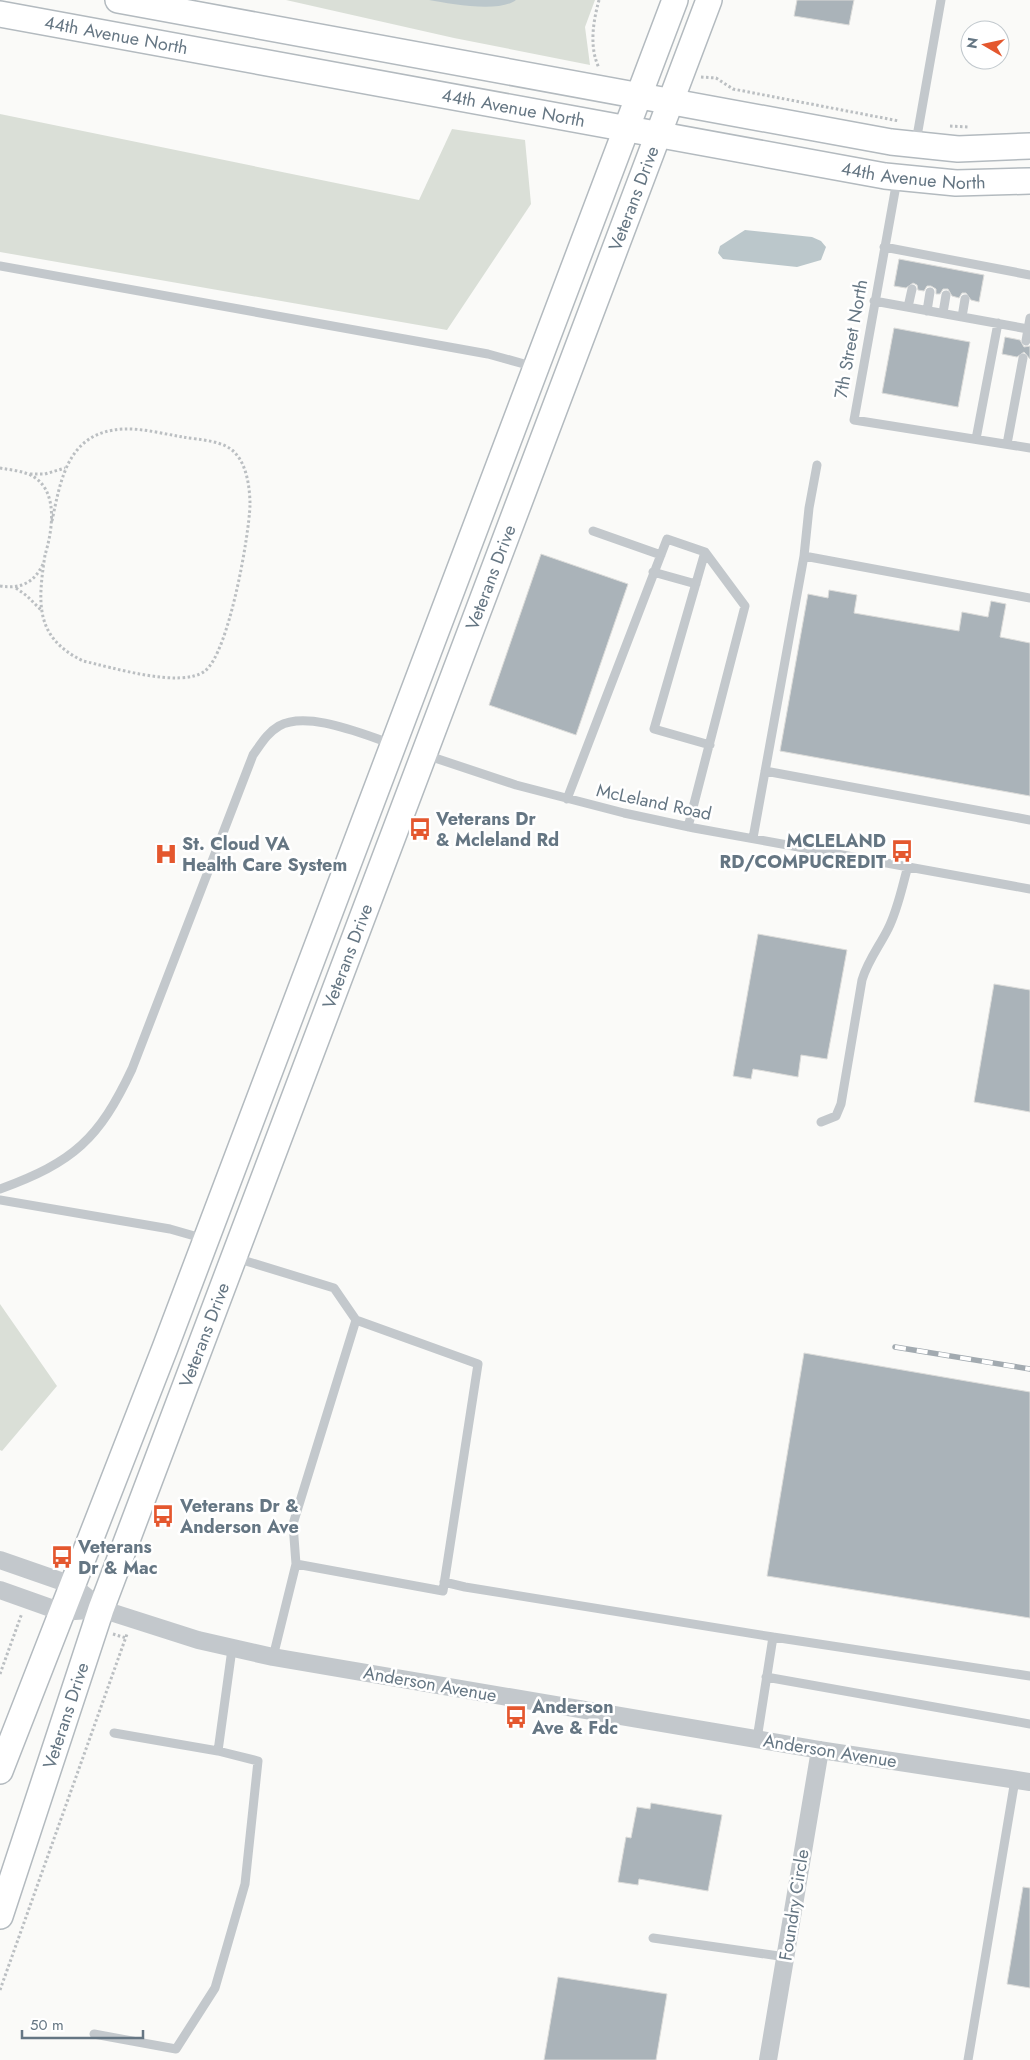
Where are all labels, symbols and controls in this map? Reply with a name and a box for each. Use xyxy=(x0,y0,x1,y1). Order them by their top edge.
street label: 44th Avenue North xyxy=(42,9,190,61)
north arrow xyxy=(960,20,1010,70)
text: N xyxy=(961,36,983,50)
street label: 44th Avenue North xyxy=(440,82,587,134)
street label: Veterans Drive xyxy=(602,142,666,255)
street label: 44th Avenue North xyxy=(839,155,986,196)
street label: 7th Street North xyxy=(828,277,874,401)
street label: Veterans Drive xyxy=(459,521,522,634)
street label: McLeland Road xyxy=(594,777,714,827)
place label: Veterans Dr & Mcleland Rd xyxy=(435,806,559,853)
bus stop icon: Veterans Dr & Mcleland Rd xyxy=(407,816,433,842)
place label: MCLELAND RD/COMPUCREDIT xyxy=(720,828,887,875)
place label: St. Cloud VA Health Care System xyxy=(182,831,347,878)
bus stop icon: MCLELAND RD/COMPUCREDIT xyxy=(889,838,915,864)
hospital icon: St. Cloud VA Health Care System xyxy=(153,841,179,867)
street label: Veterans Drive xyxy=(316,900,379,1012)
street label: Veterans Drive xyxy=(173,1279,236,1391)
place label: Veterans Dr & Anderson Ave xyxy=(179,1493,299,1540)
bus stop icon: Veterans Dr & Anderson Ave xyxy=(150,1503,176,1529)
place label: Veterans Dr & Mac xyxy=(77,1534,158,1581)
bus stop icon: Veterans Dr & Mac xyxy=(49,1544,75,1570)
street label: Veterans Drive xyxy=(36,1659,96,1772)
street label: Anderson Avenue xyxy=(361,1659,499,1709)
place label: Anderson Ave & Fdc xyxy=(531,1694,618,1741)
bus stop icon: Anderson Ave & Fdc xyxy=(503,1704,529,1730)
street label: Anderson Avenue xyxy=(761,1728,899,1774)
street label: Foundry Circle xyxy=(772,1847,816,1963)
scale bar xyxy=(22,2008,144,2040)
text: 50 m xyxy=(30,2014,64,2036)

